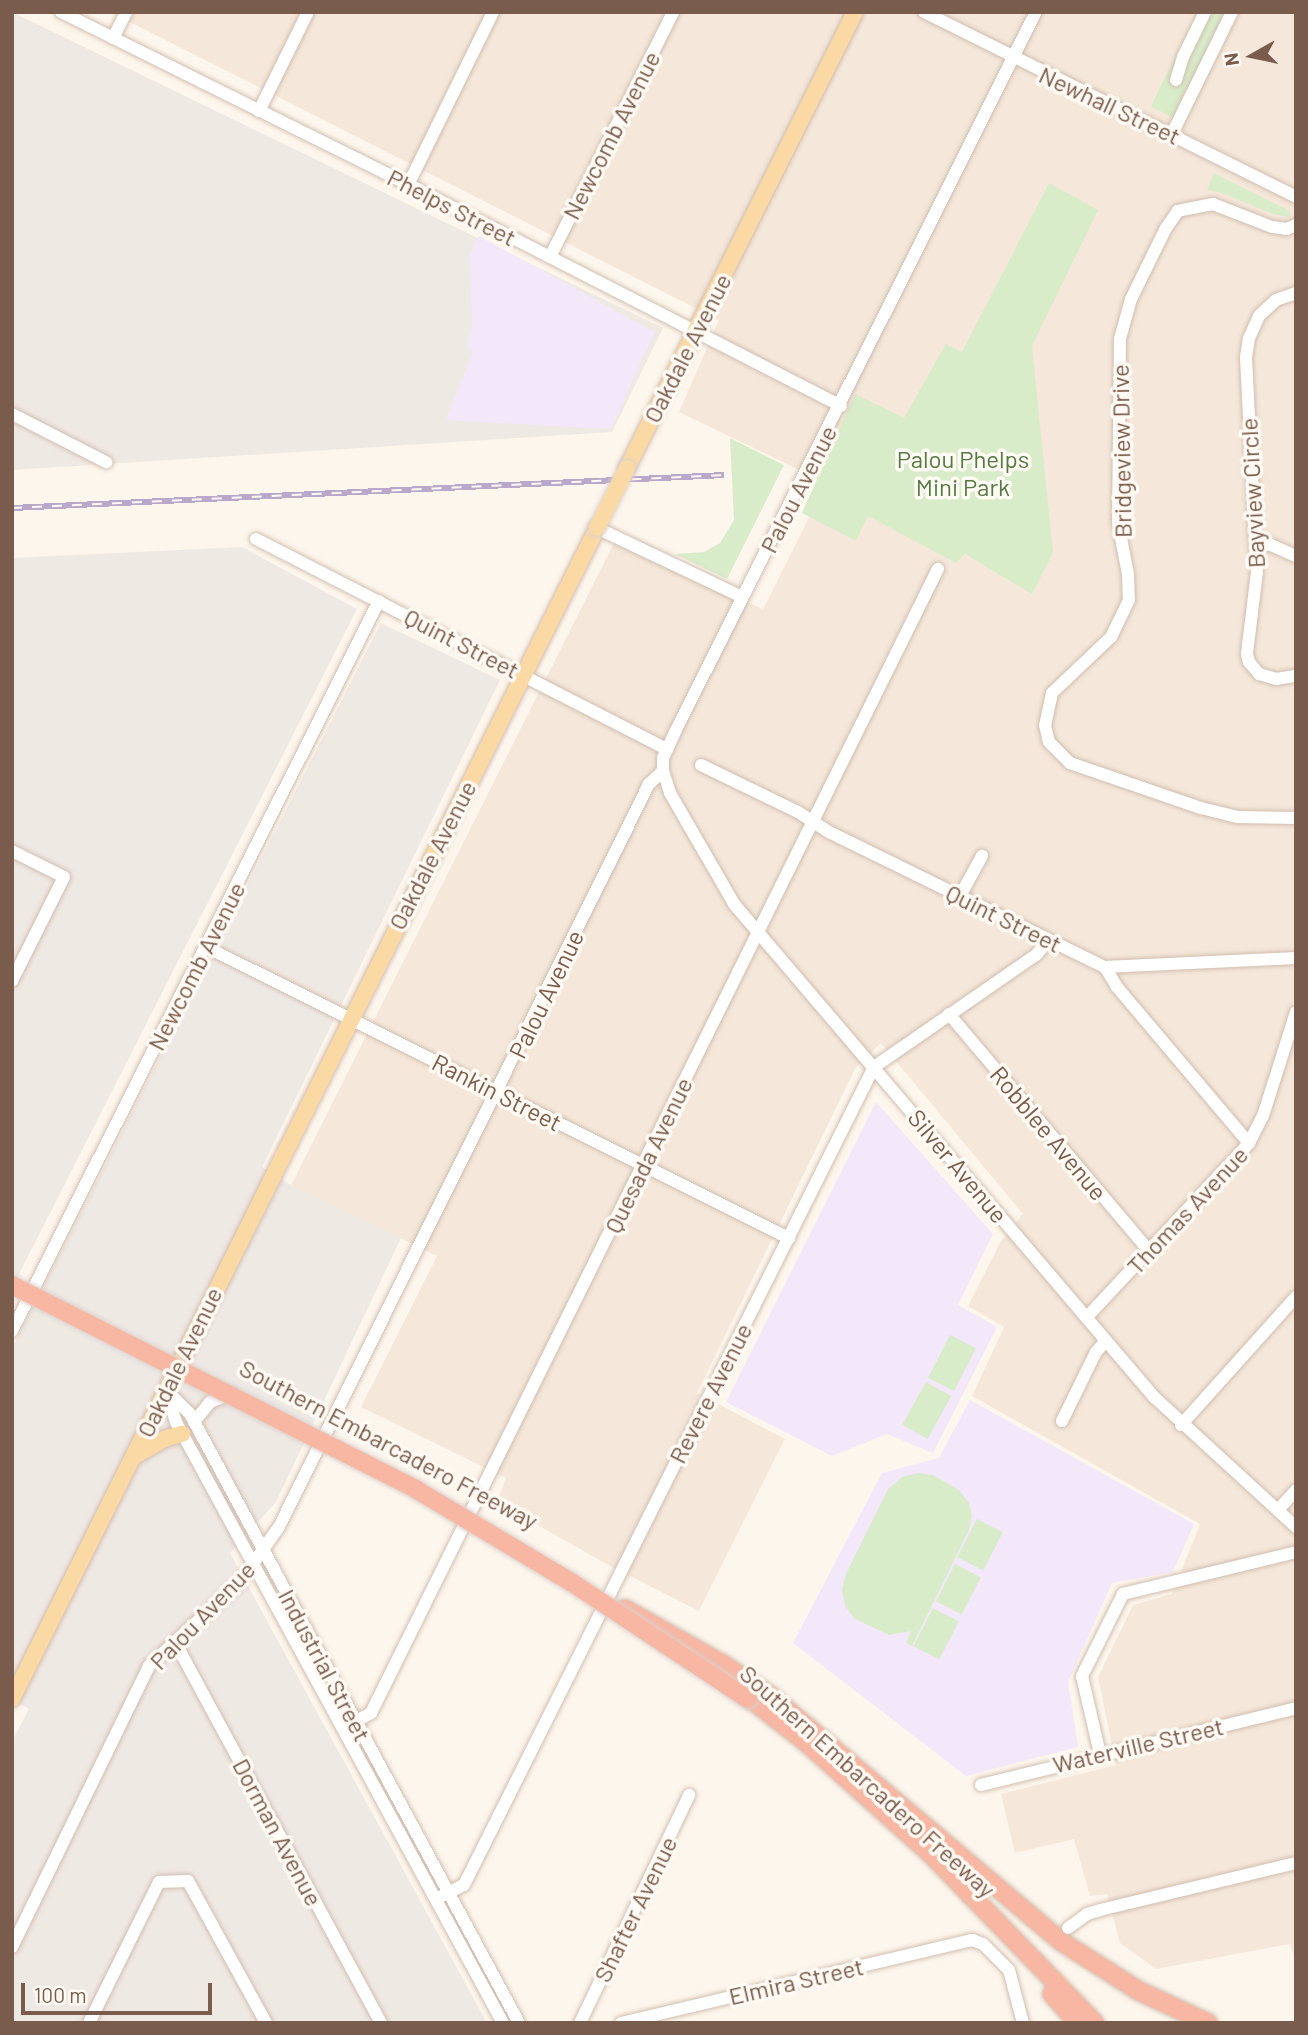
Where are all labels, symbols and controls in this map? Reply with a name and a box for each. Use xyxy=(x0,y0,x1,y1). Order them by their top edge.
north arrow xyxy=(1217,21,1287,91)
street label: Newcomb Avenue xyxy=(556,46,666,224)
text: N xyxy=(1218,51,1243,67)
street label: Newhall Street xyxy=(1035,60,1185,150)
street label: Phelps Street xyxy=(383,162,521,252)
street label: Oakdale Avenue xyxy=(637,269,737,427)
street label: Bridgeview Drive xyxy=(1105,364,1137,538)
street label: Bayview Circle xyxy=(1234,417,1270,569)
street label: Palou Avenue xyxy=(754,421,842,557)
park label: Palou Phelps Mini Park xyxy=(897,445,1029,501)
street label: Quint Street xyxy=(400,602,524,684)
street label: Oakdale Avenue xyxy=(382,776,482,934)
street label: Newcomb Avenue xyxy=(141,877,251,1055)
street label: Quint Street xyxy=(942,878,1066,958)
street label: Palou Avenue xyxy=(503,925,589,1063)
street label: Rankin Street xyxy=(428,1047,566,1137)
street label: Robblee Avenue xyxy=(985,1060,1113,1206)
street label: Quesada Avenue xyxy=(598,1073,698,1237)
street label: Silver Avenue xyxy=(902,1103,1014,1229)
street label: Thomas Avenue xyxy=(1120,1140,1254,1280)
street label: Oakdale Avenue xyxy=(130,1282,228,1442)
street label: Revere Avenue xyxy=(662,1318,758,1468)
street label: Southern Embarcadero Freeway xyxy=(235,1353,543,1535)
street label: Palou Avenue xyxy=(143,1555,261,1675)
street label: Industrial Street xyxy=(273,1584,377,1746)
street label: Southern Embarcadero Freeway xyxy=(734,1659,1002,1903)
street label: Waterville Street xyxy=(1050,1711,1226,1779)
street label: Dorman Avenue xyxy=(227,1753,329,1911)
street label: Shafter Avenue xyxy=(587,1831,683,1987)
street label: Elmira Street xyxy=(726,1952,866,2010)
scale bar xyxy=(24,1968,215,2012)
text: 100 m xyxy=(34,1982,87,2007)

